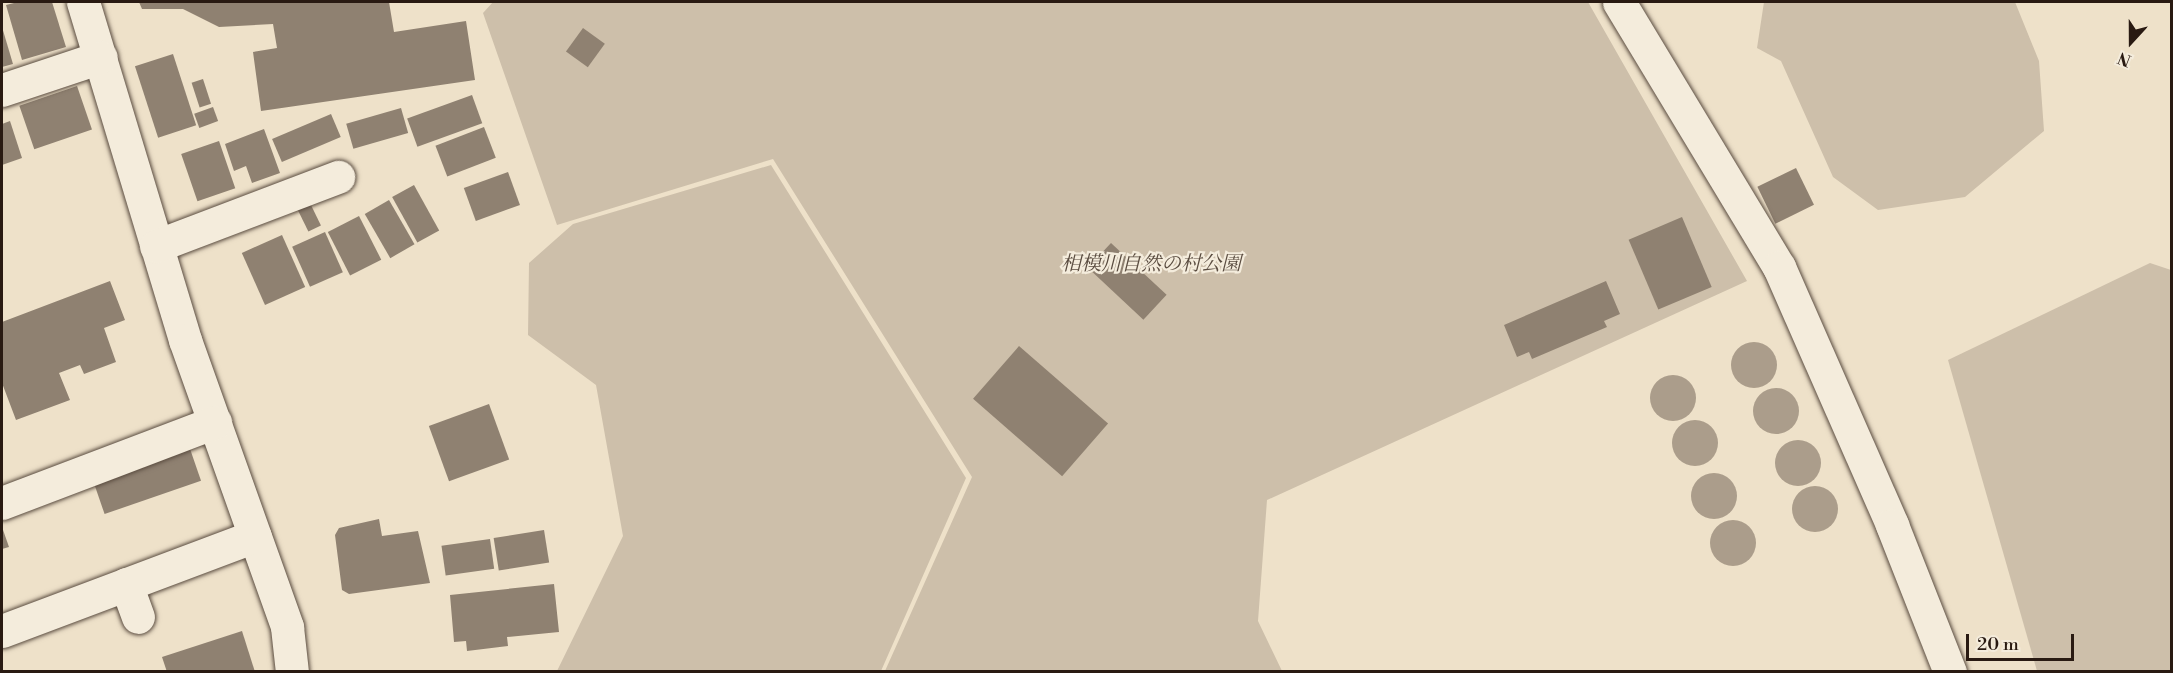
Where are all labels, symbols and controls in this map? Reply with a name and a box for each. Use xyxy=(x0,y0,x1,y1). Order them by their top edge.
north arrow xyxy=(2101,12,2161,72)
text: N xyxy=(2115,47,2134,70)
park label: 相模川自然の村公園 xyxy=(1061,252,1241,276)
scale bar xyxy=(1969,622,2077,660)
text: 20 m xyxy=(1977,633,2019,656)

